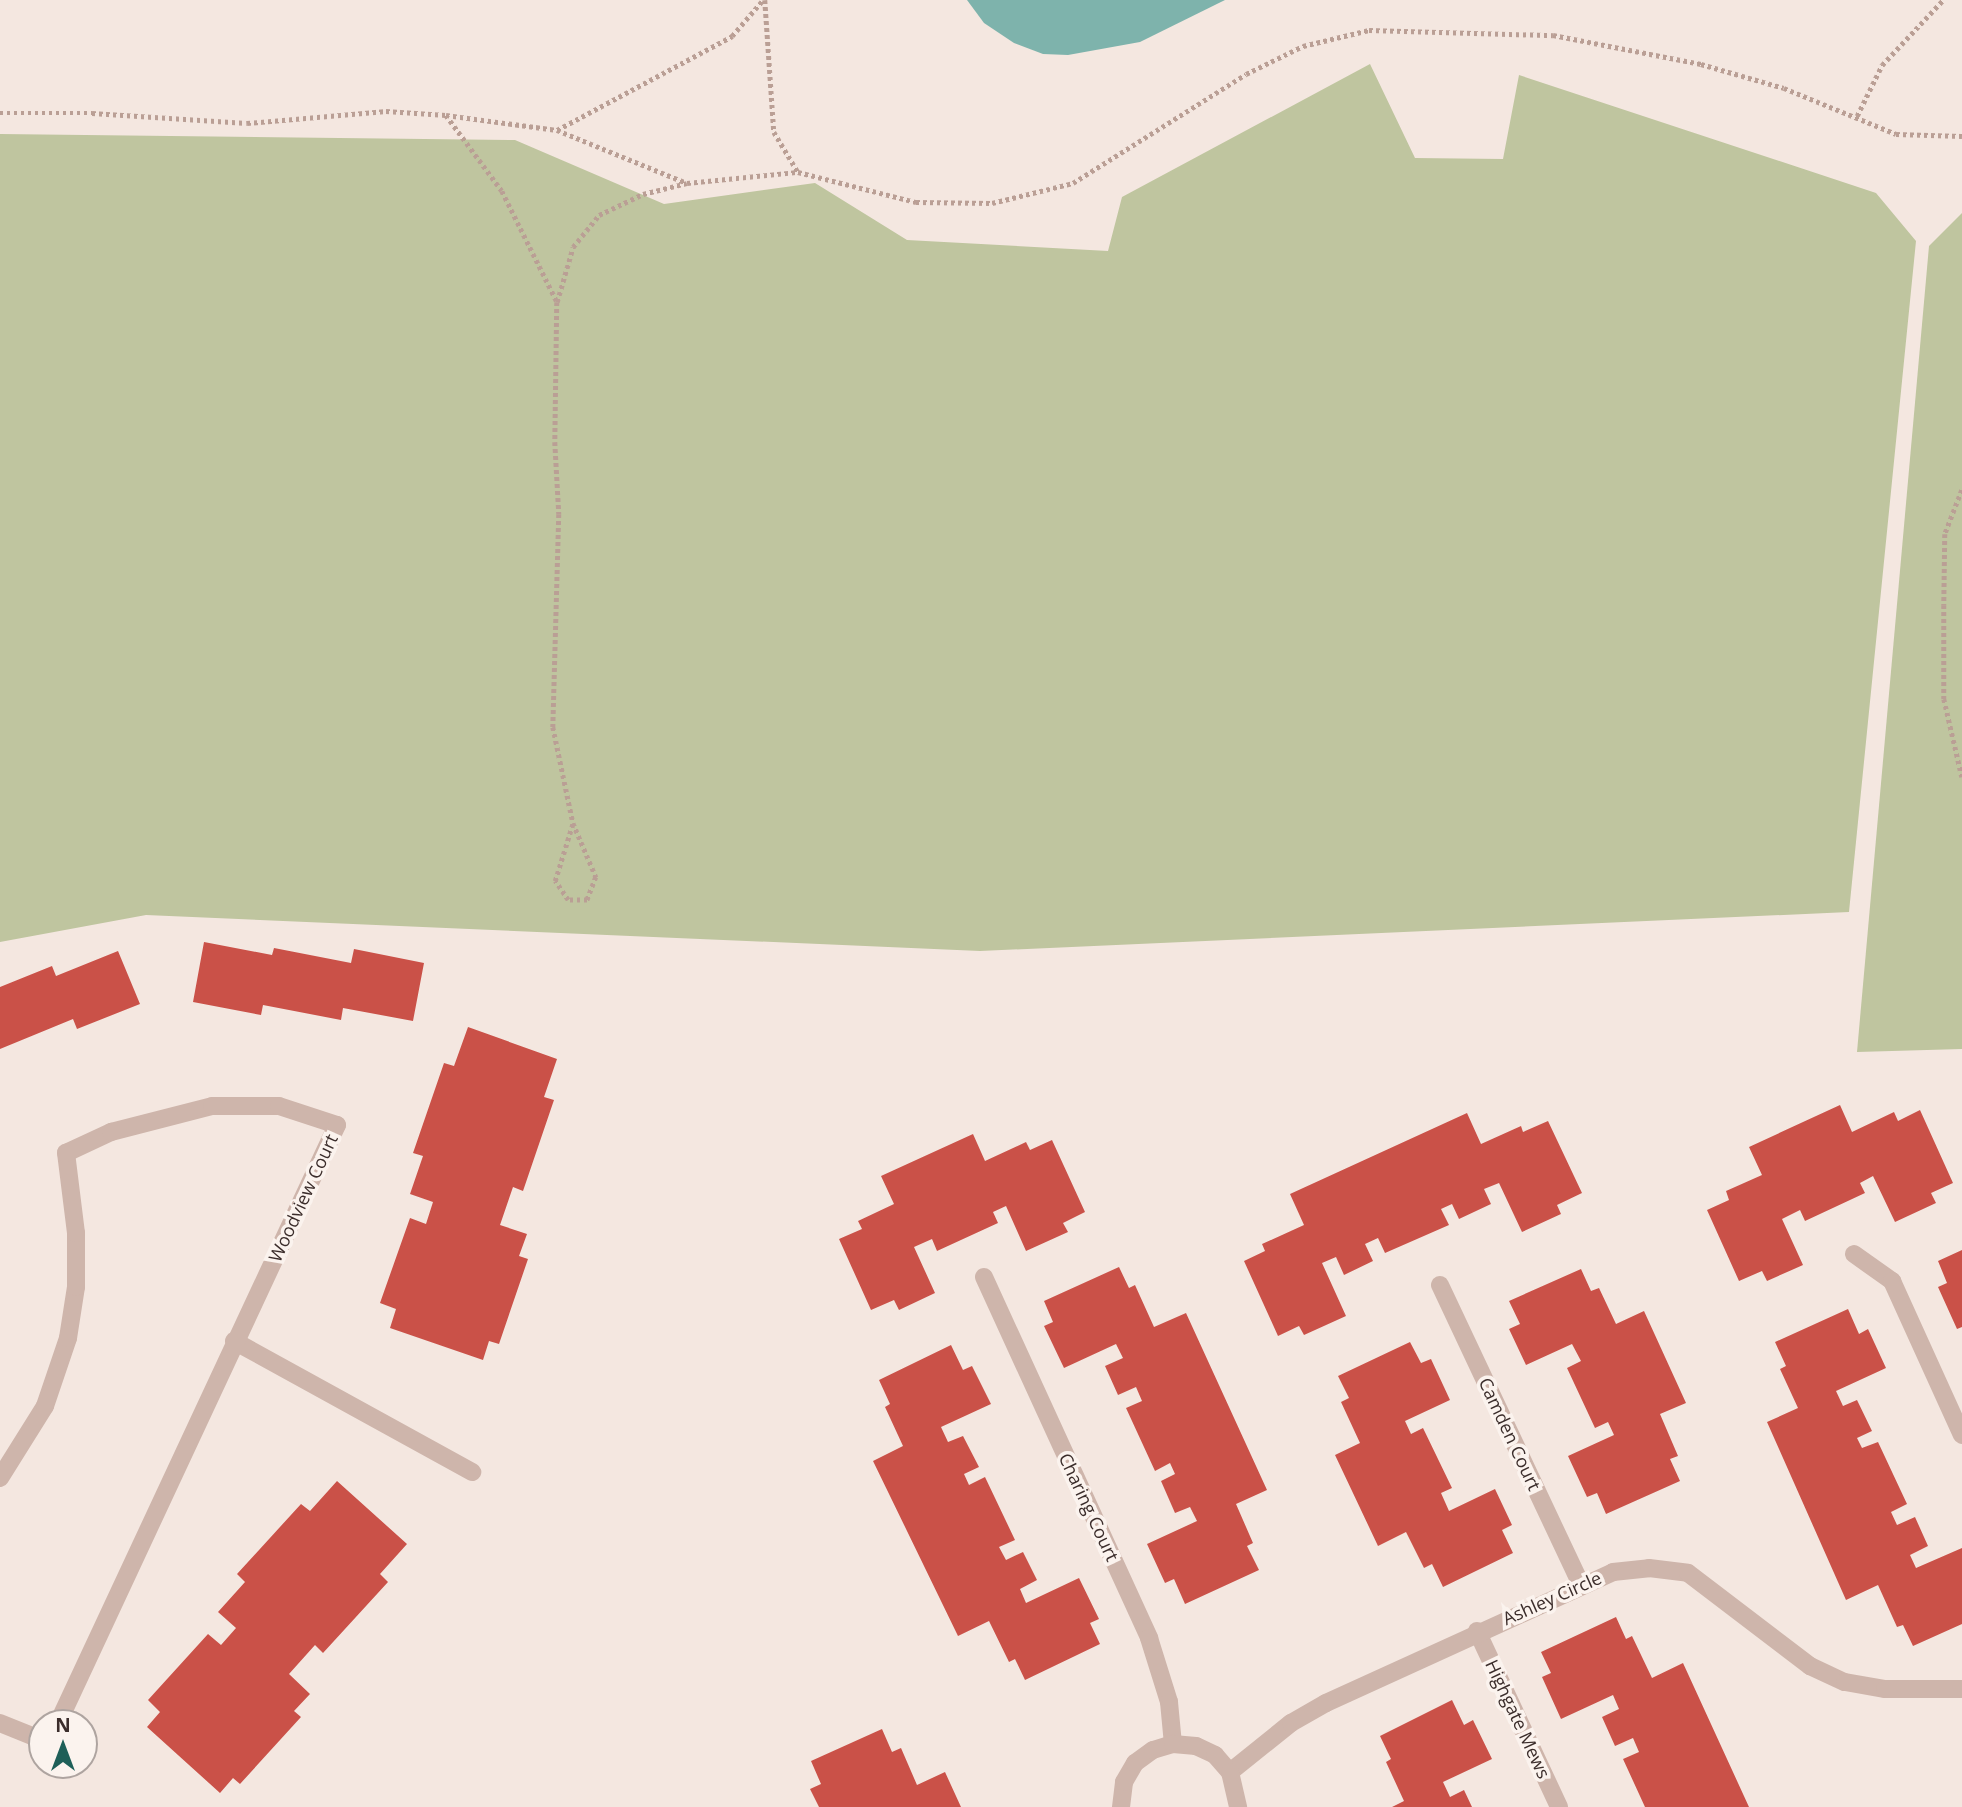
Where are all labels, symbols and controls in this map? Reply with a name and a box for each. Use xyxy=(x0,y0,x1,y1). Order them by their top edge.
street label: Woodview Court xyxy=(264,1131,342,1265)
street label: Camden Court xyxy=(1474,1374,1546,1494)
street label: Charing Court xyxy=(1055,1450,1123,1564)
street label: Ashley Circle xyxy=(1499,1567,1605,1629)
street label: Highgate Mews xyxy=(1481,1656,1555,1782)
north arrow xyxy=(28,1709,98,1779)
text: N xyxy=(55,1712,71,1738)

